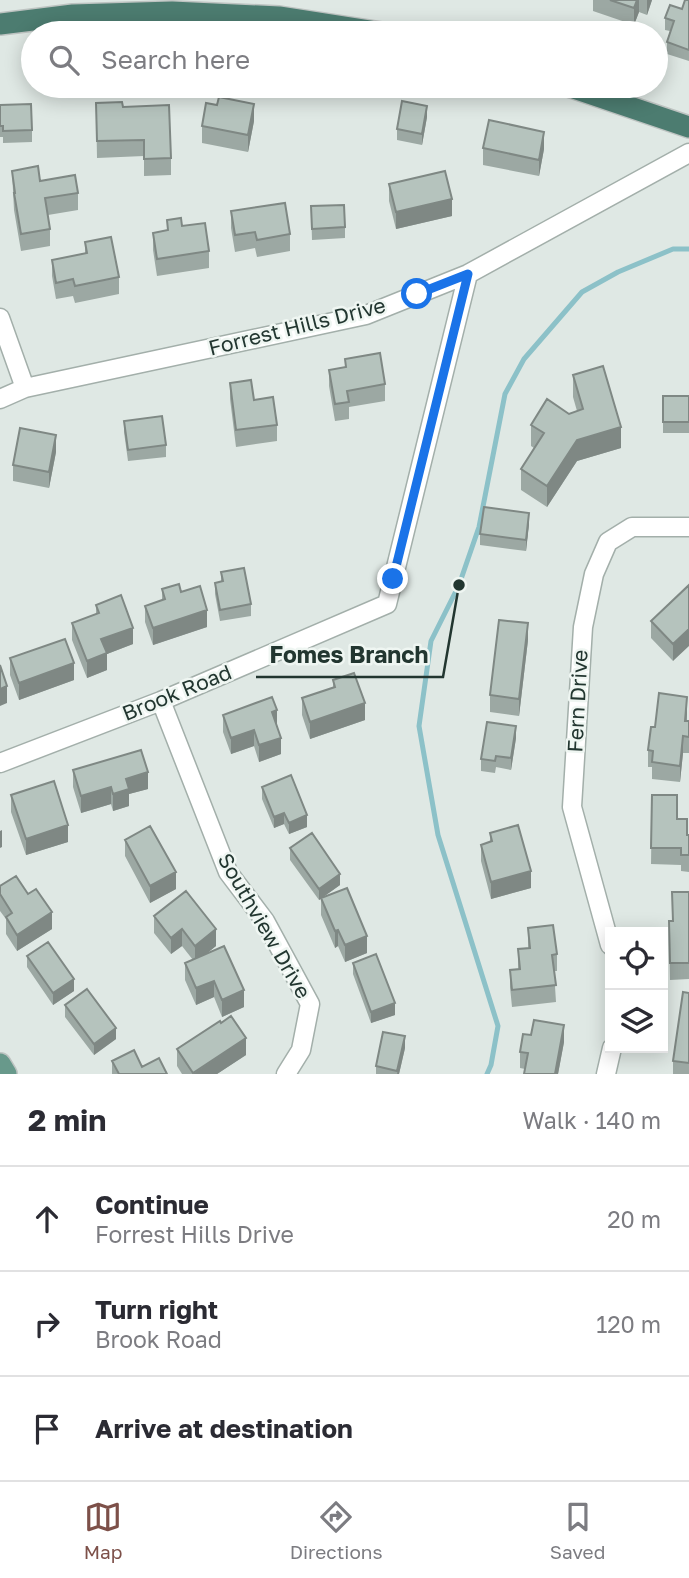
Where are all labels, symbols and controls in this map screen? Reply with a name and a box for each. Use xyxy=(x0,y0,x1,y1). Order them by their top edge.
search box xyxy=(21,21,668,98)
icon: search xyxy=(45,41,83,79)
text: Search here xyxy=(101,44,250,75)
route start xyxy=(401,278,432,309)
street label: Forrest Hills Drive xyxy=(206,291,388,361)
route end xyxy=(377,563,408,594)
callout: Fomes Branch xyxy=(256,633,443,677)
text: Fomes Branch xyxy=(270,640,428,668)
street label: Fern Drive xyxy=(561,649,593,753)
street label: Brook Road xyxy=(118,658,235,726)
street label: Southview Drive xyxy=(213,848,317,1003)
map controls xyxy=(605,927,668,1053)
button: locate xyxy=(605,927,668,990)
button: layers xyxy=(605,990,668,1053)
text: 2 min xyxy=(28,1102,106,1138)
text: Walk · 140 m xyxy=(523,1106,661,1134)
text: Continue xyxy=(95,1189,209,1220)
icon: ahead xyxy=(28,1200,66,1238)
text: 20 m xyxy=(607,1205,661,1233)
text: Forrest Hills Drive xyxy=(95,1220,294,1248)
text: Turn right xyxy=(95,1294,218,1325)
icon: right xyxy=(28,1305,66,1343)
text: 120 m xyxy=(596,1310,661,1338)
text: Brook Road xyxy=(95,1325,222,1353)
icon: arrive xyxy=(28,1410,66,1448)
text: Arrive at destination xyxy=(95,1413,353,1444)
tab: Map xyxy=(84,1498,122,1563)
tab: Directions xyxy=(290,1498,383,1563)
tab: Saved xyxy=(550,1498,605,1563)

